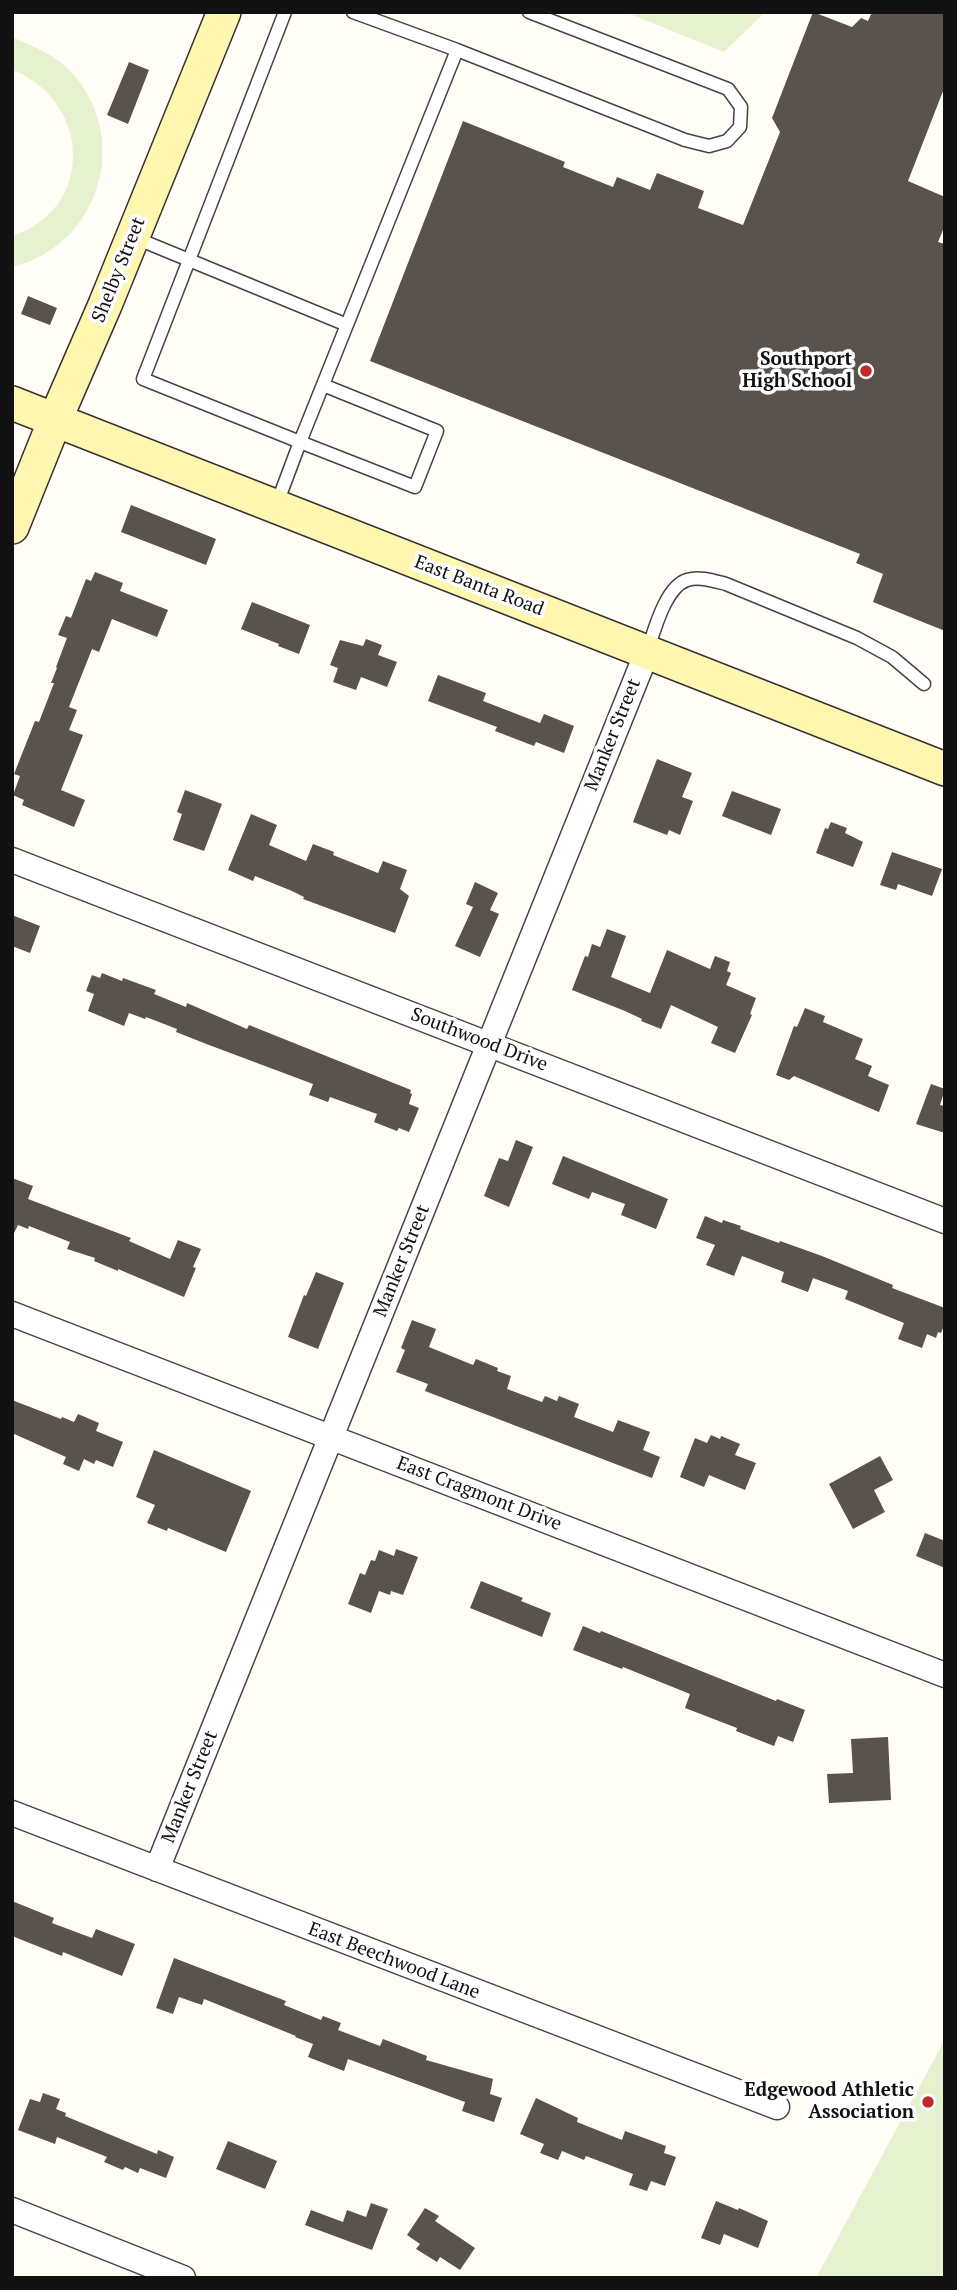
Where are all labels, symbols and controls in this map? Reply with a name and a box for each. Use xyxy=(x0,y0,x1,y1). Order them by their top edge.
street label: Shelby Street xyxy=(88,214,150,326)
place label: Southport High School xyxy=(742,349,852,393)
marker: Southport High School xyxy=(858,363,874,379)
street label: East Banta Road xyxy=(411,551,547,621)
street label: Manker Street xyxy=(580,676,646,794)
street label: Southwood Drive xyxy=(407,1003,551,1077)
street label: Manker Street xyxy=(369,1202,435,1320)
street label: East Cragmont Drive xyxy=(393,1452,565,1536)
street label: Manker Street xyxy=(157,1728,223,1846)
street label: East Beechwood Lane xyxy=(305,1918,483,2004)
place label: Edgewood Athletic Association xyxy=(744,2080,914,2124)
marker: Edgewood Athletic Association xyxy=(920,2094,936,2110)

